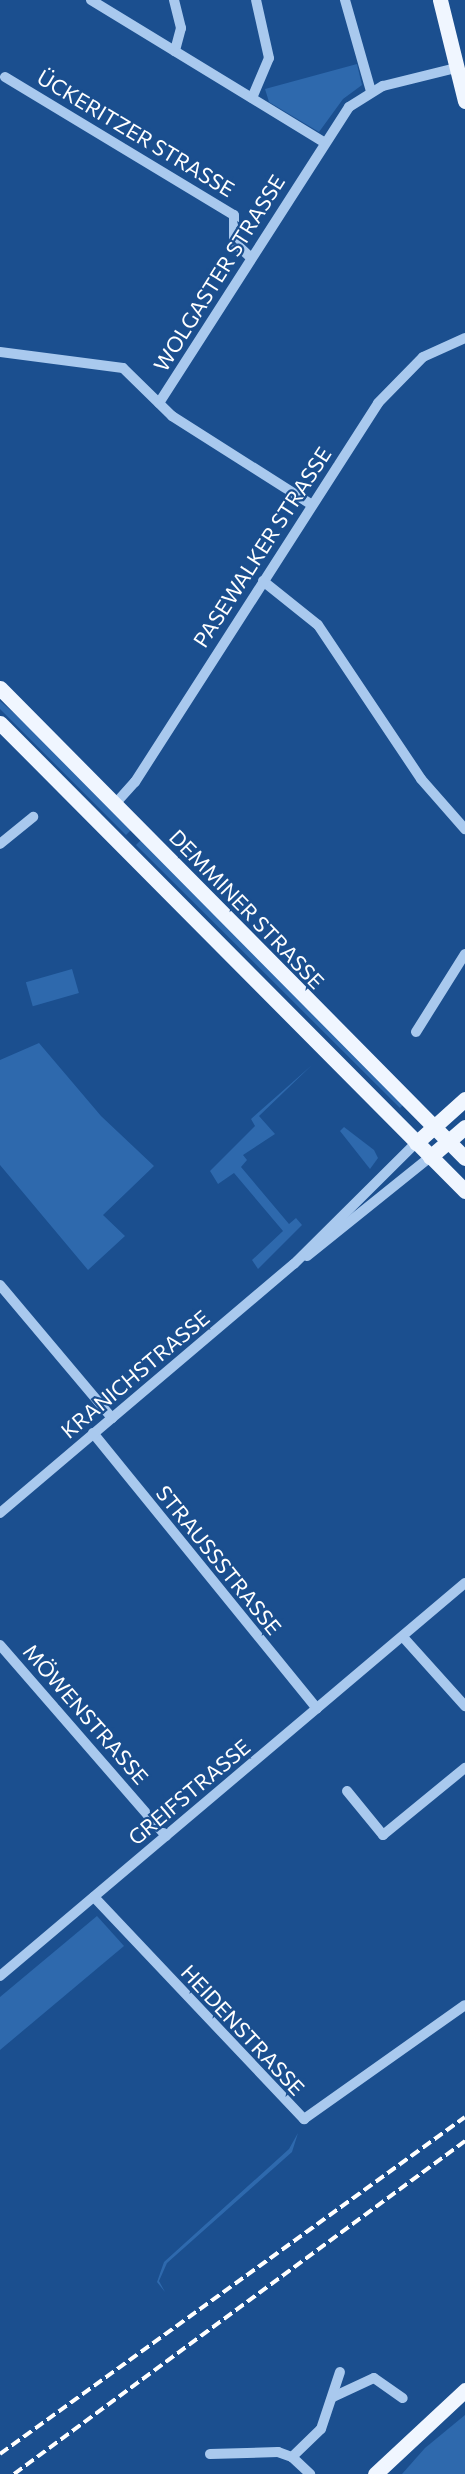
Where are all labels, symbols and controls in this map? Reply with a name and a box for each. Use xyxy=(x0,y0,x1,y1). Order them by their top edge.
street label: ÜCKERITZER STRASSE xyxy=(33,64,239,202)
street label: WOLGASTER STRASSE xyxy=(148,170,290,376)
street label: PASEWALKER STRASSE xyxy=(188,442,336,652)
street label: DEMMINER STRASSE xyxy=(164,824,330,994)
street label: KRANICHSTRASSE xyxy=(56,1305,214,1443)
street label: STRAUSSSTRASSE xyxy=(151,1480,287,1640)
street label: MÖWENSTRASSE xyxy=(18,1639,154,1789)
street label: GREIFSTRASSE xyxy=(123,1734,255,1850)
street label: HEIDENSTRASSE xyxy=(176,1960,310,2100)

